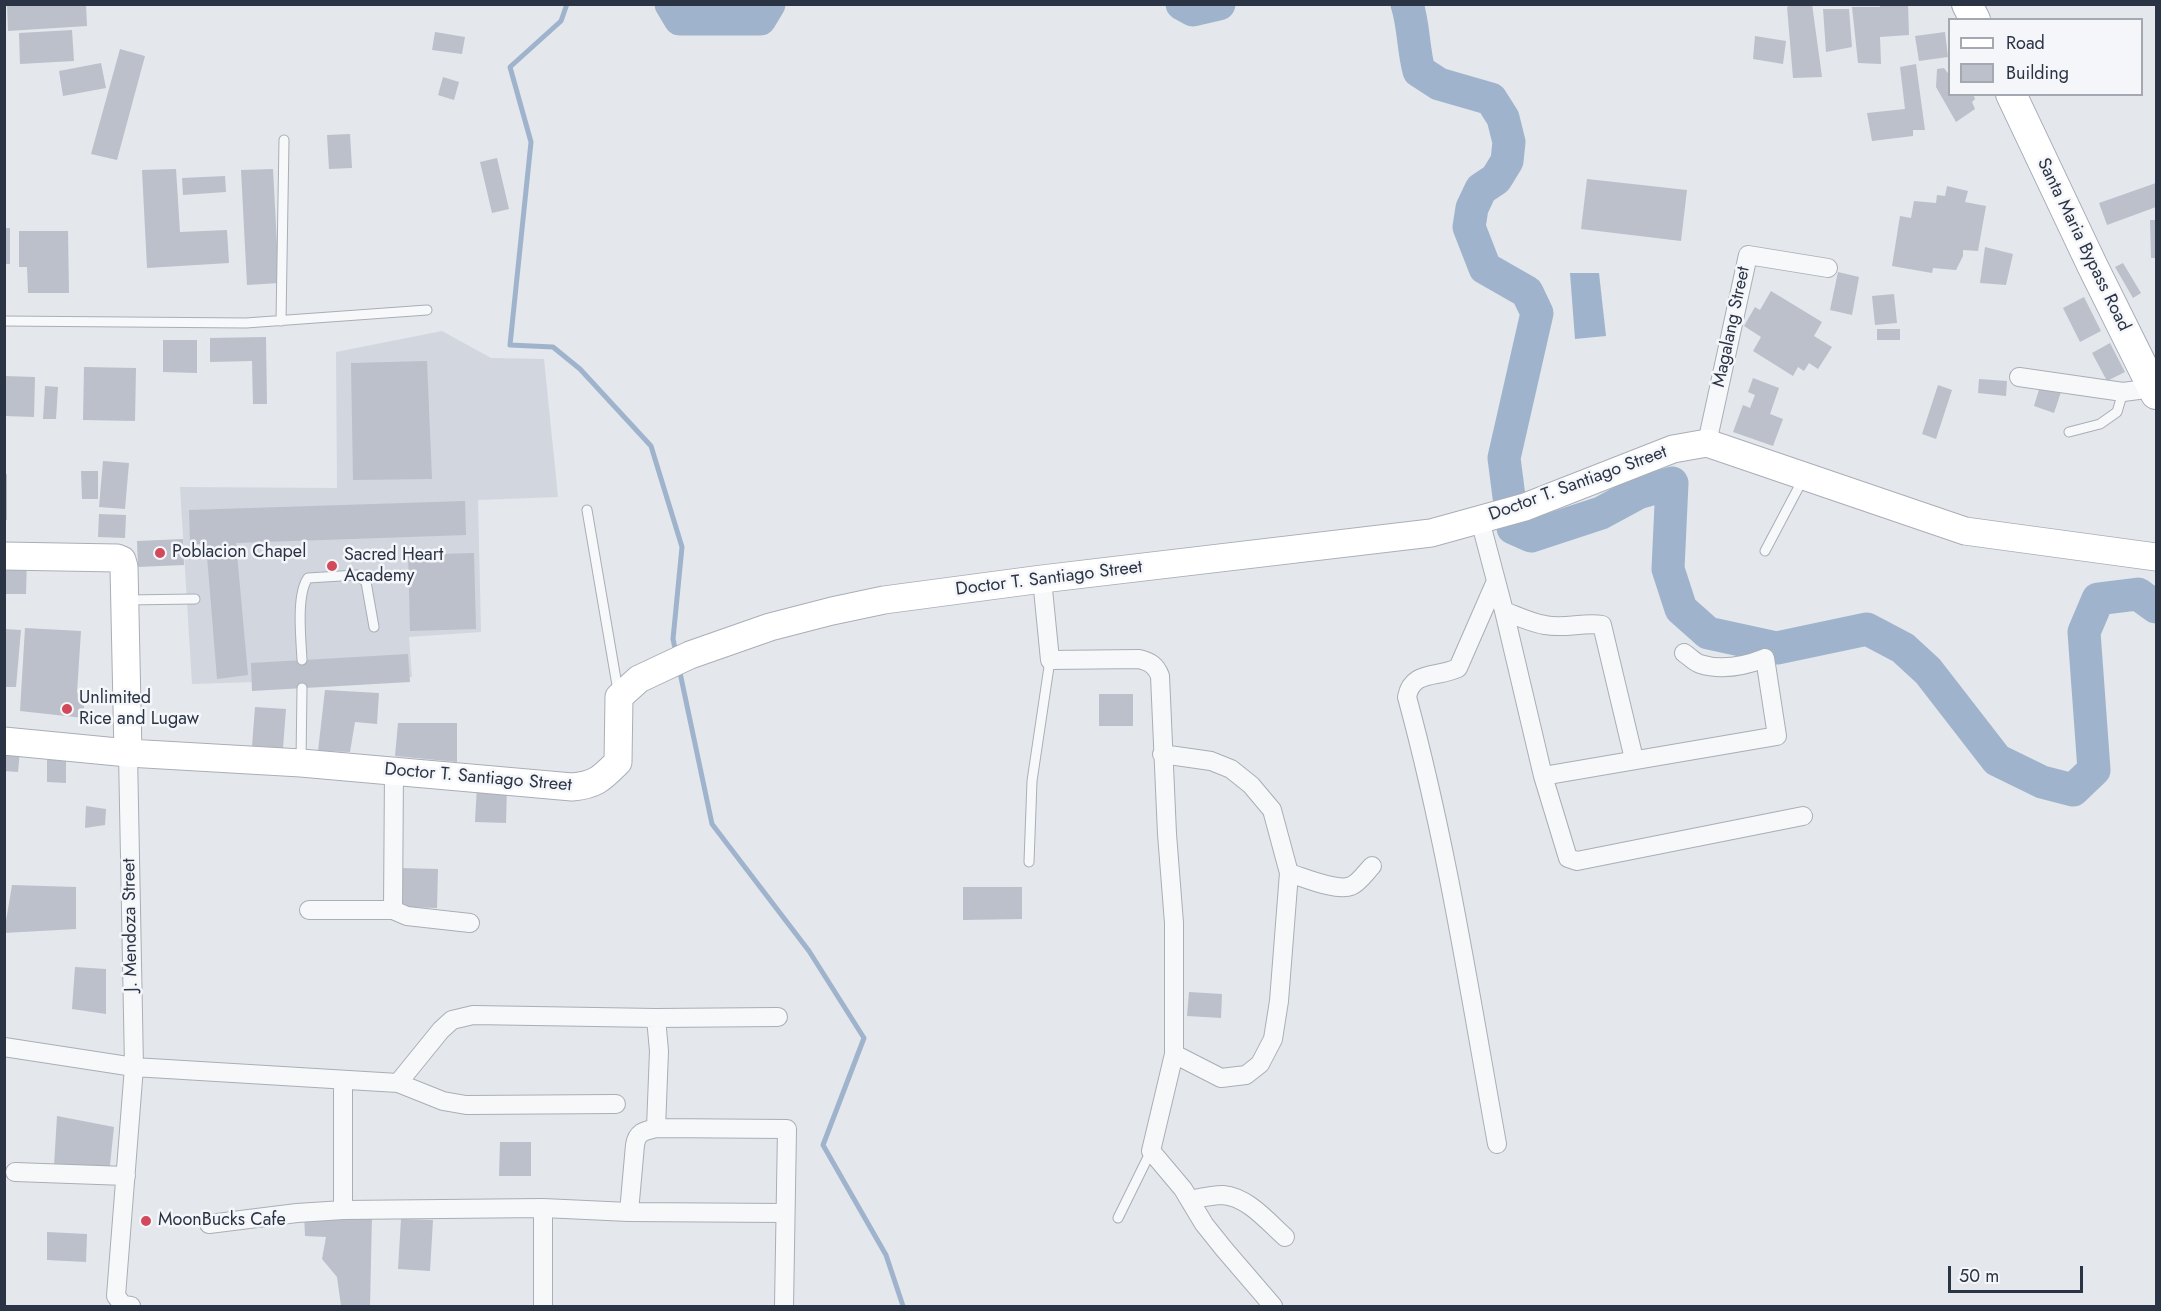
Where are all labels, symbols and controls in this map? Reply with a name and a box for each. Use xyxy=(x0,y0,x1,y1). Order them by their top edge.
legend xyxy=(1948,18,2143,96)
text: Road xyxy=(2006,30,2045,56)
text: Building xyxy=(2006,60,2069,86)
street label: Santa Maria Bypass Road xyxy=(2032,155,2134,335)
street label: Magalang Street xyxy=(1709,265,1755,389)
street label: Doctor T. Santiago Street xyxy=(1486,442,1670,526)
place label: Poblacion Chapel xyxy=(172,542,306,564)
place label: Sacred Heart Academy xyxy=(344,545,443,588)
marker: Poblacion Chapel xyxy=(153,546,167,560)
street label: Doctor T. Santiago Street xyxy=(954,557,1144,601)
marker: Sacred Heart Academy xyxy=(325,559,339,573)
place label: Unlimited Rice and Lugaw xyxy=(79,688,199,730)
marker: Unlimited Rice and Lugaw xyxy=(60,702,74,716)
street label: Doctor T. Santiago Street xyxy=(384,759,572,797)
street label: J. Mendoza Street xyxy=(119,858,143,992)
place label: MoonBucks Cafe xyxy=(158,1210,286,1232)
marker: MoonBucks Cafe xyxy=(139,1214,153,1228)
scale bar xyxy=(1951,1254,2086,1292)
text: 50 m xyxy=(1959,1263,1999,1289)

